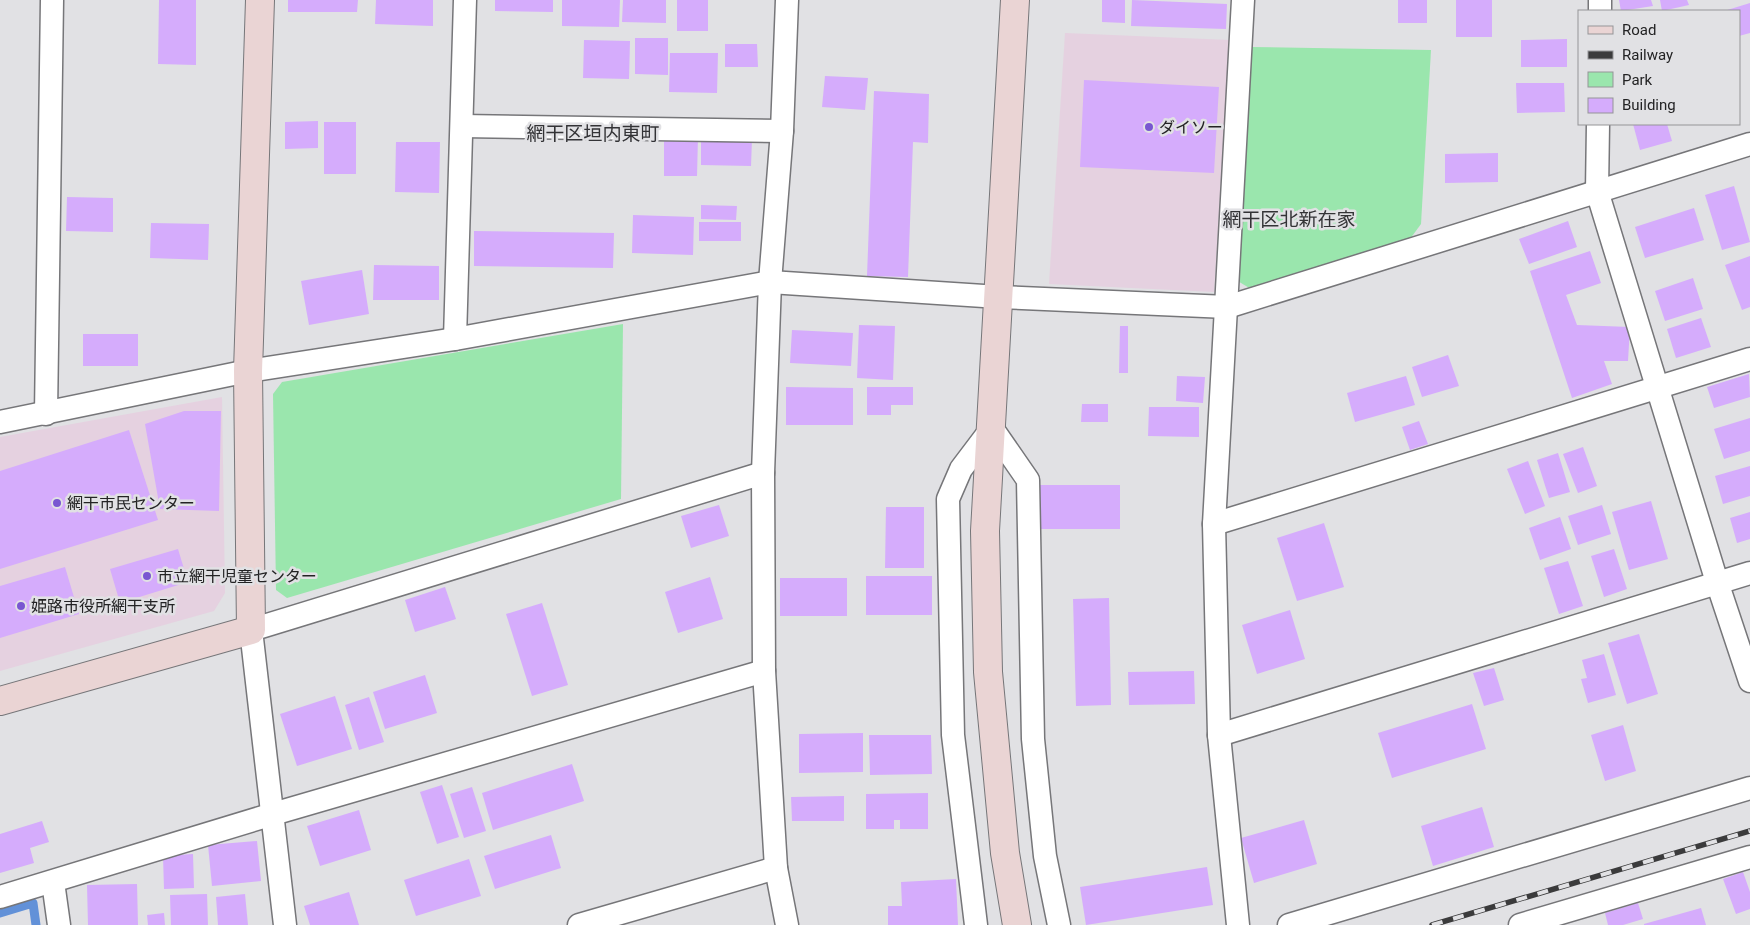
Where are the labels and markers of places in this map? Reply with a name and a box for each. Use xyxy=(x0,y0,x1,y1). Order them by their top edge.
place label: ダイソー xyxy=(1159,118,1223,137)
marker: ダイソー xyxy=(1143,121,1155,133)
place label: 網干市民センター xyxy=(67,494,195,513)
marker: 網干市民センター xyxy=(51,497,63,509)
place label: 市立網干児童センター xyxy=(157,567,317,586)
marker: 市立網干児童センター xyxy=(141,570,153,582)
place label: 姫路市役所網干支所 xyxy=(31,597,175,616)
marker: 姫路市役所網干支所 xyxy=(15,600,27,612)

